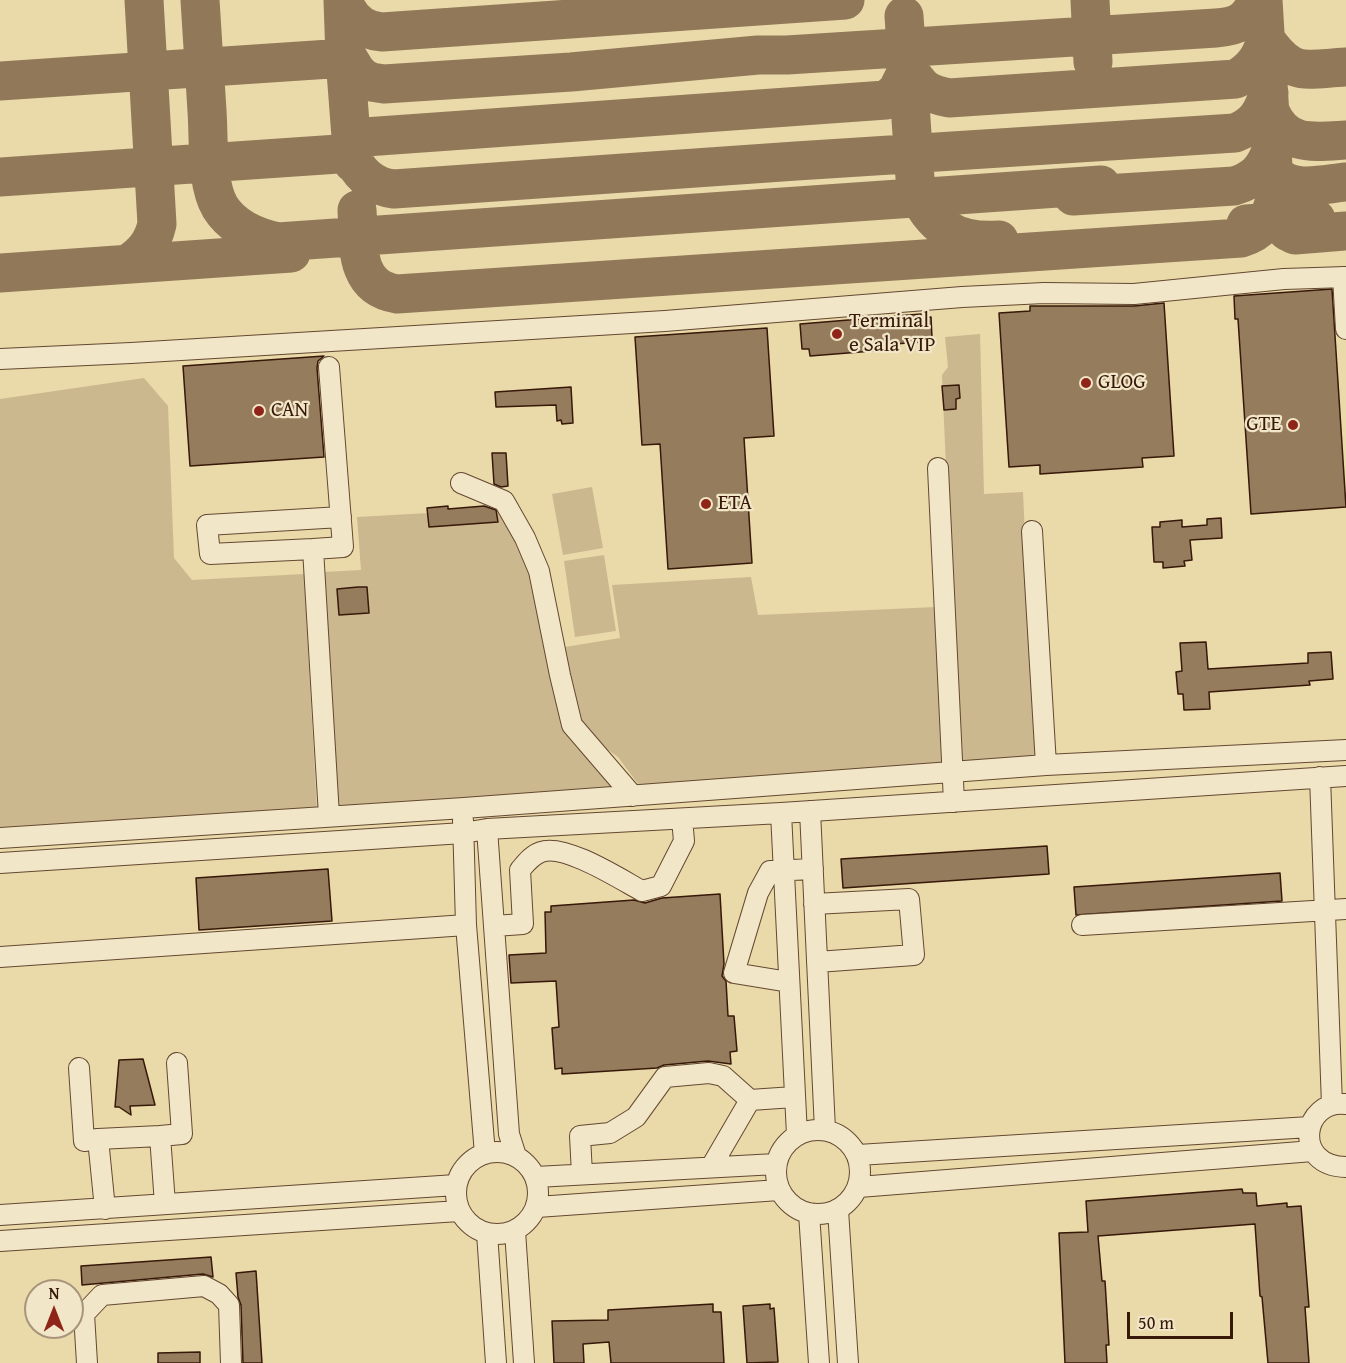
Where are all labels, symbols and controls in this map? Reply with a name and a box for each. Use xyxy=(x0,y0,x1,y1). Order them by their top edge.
place label: Terminal e Sala VIP xyxy=(849,309,936,359)
marker: Terminal e Sala VIP xyxy=(830,327,844,341)
place label: GLOG xyxy=(1098,370,1146,396)
marker: GLOG xyxy=(1079,376,1093,390)
place label: CAN xyxy=(271,398,308,424)
marker: CAN xyxy=(252,404,266,418)
place label: GTE xyxy=(1246,412,1281,438)
marker: GTE xyxy=(1286,418,1300,432)
place label: ETA xyxy=(718,491,752,517)
marker: ETA xyxy=(699,497,713,511)
north arrow xyxy=(24,1279,84,1339)
text: N xyxy=(49,1281,59,1305)
scale bar xyxy=(1130,1300,1236,1338)
text: 50 m xyxy=(1138,1309,1174,1336)

